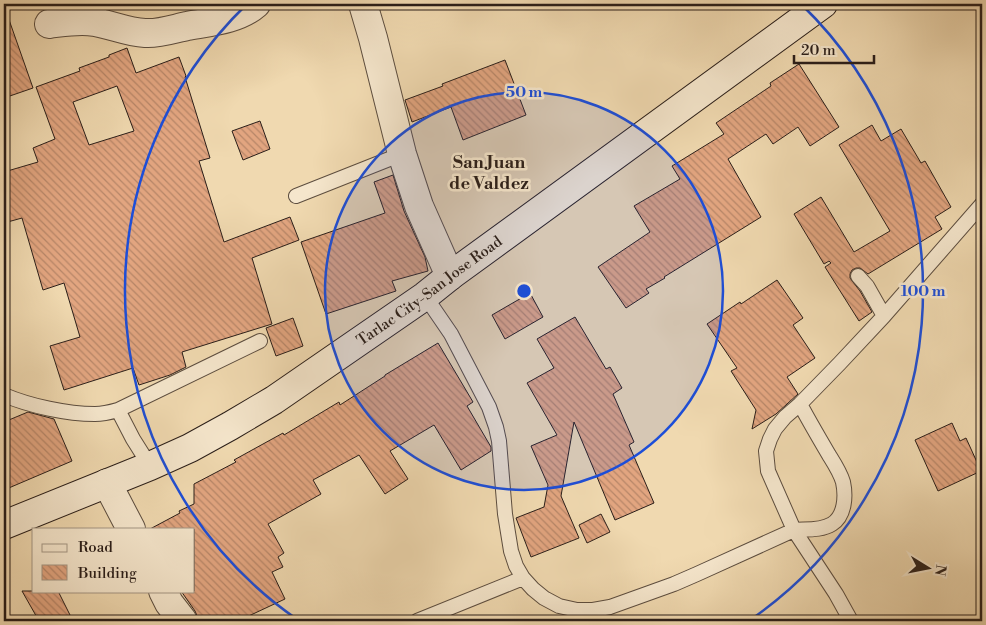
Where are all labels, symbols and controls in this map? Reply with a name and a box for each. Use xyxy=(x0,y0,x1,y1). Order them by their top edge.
scale bar xyxy=(794,32,874,64)
text: 20 m xyxy=(801,41,836,60)
text: 50 m xyxy=(506,83,542,102)
district label: San Juan de Valdez xyxy=(449,151,529,195)
street label: Tarlac City-San Jose Road xyxy=(353,232,506,350)
centre of rings xyxy=(515,282,533,300)
text: 100 m xyxy=(901,282,946,301)
legend xyxy=(32,528,195,592)
text: Road xyxy=(78,538,113,557)
north arrow xyxy=(904,542,954,592)
text: N xyxy=(930,563,950,577)
text: Building xyxy=(77,564,137,583)

